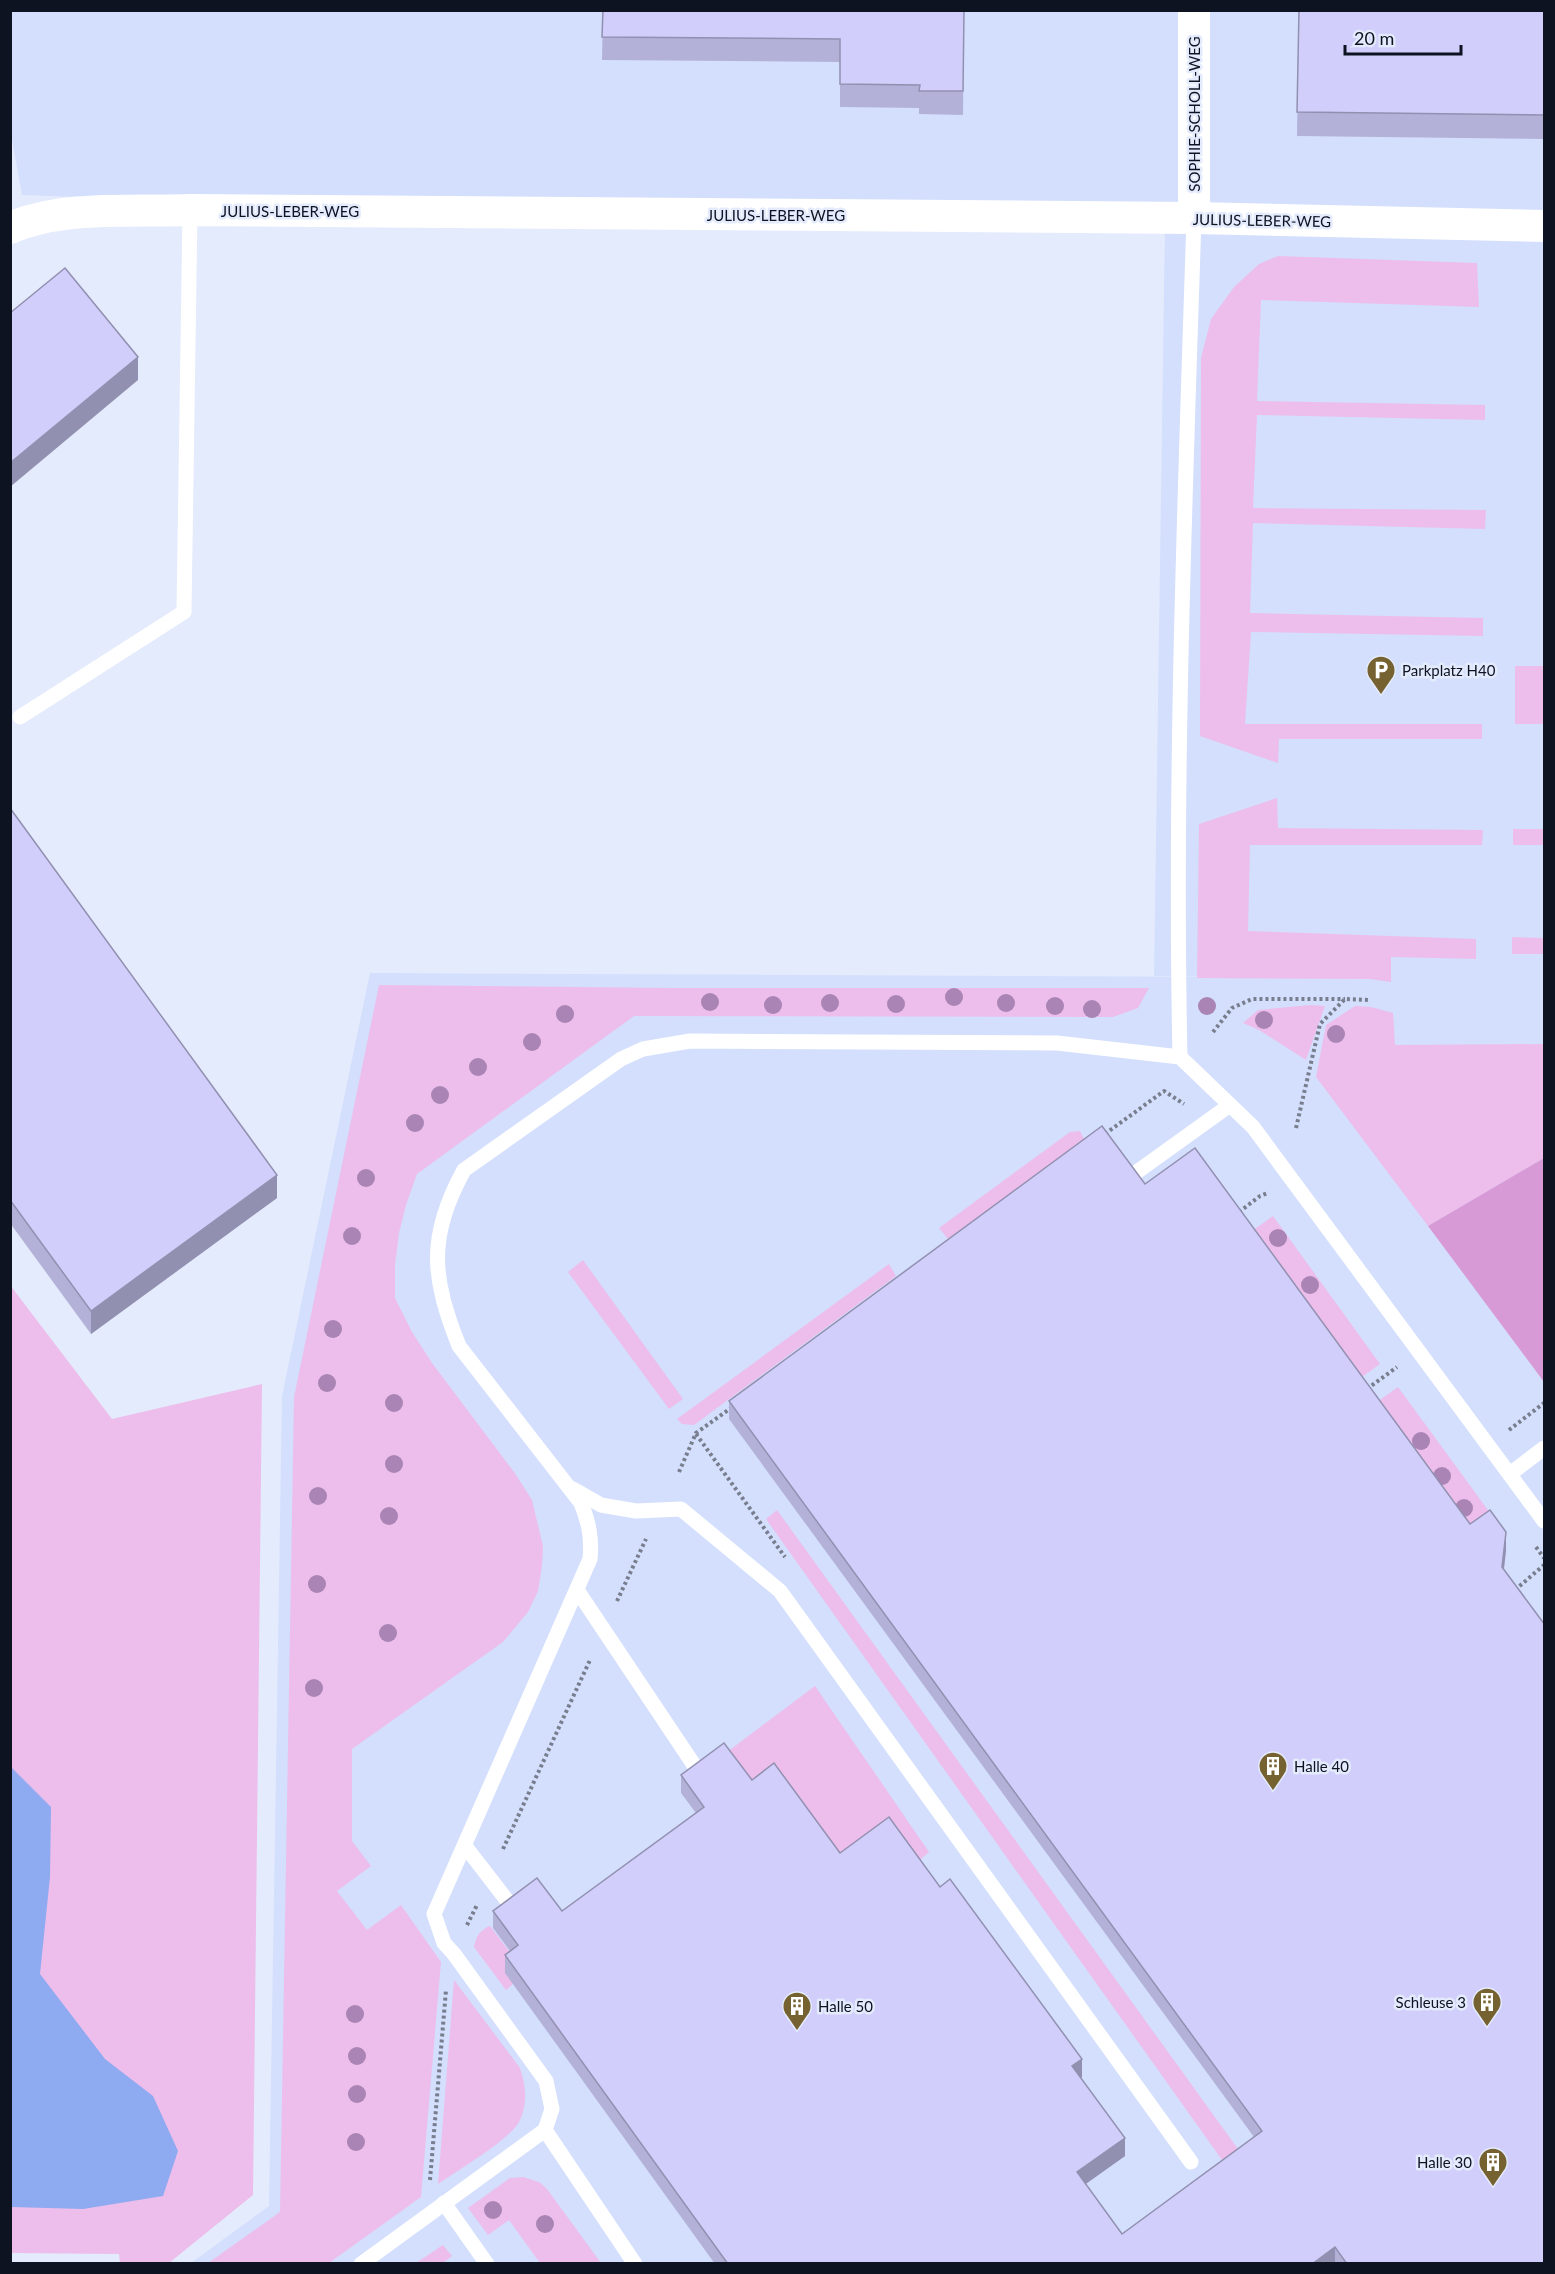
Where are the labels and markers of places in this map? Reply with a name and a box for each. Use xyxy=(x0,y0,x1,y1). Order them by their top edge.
parking icon: Parkplatz H40 xyxy=(1365,654,1397,696)
place label: Parkplatz H40 xyxy=(1402,661,1496,679)
building icon: Halle 40 xyxy=(1257,1750,1289,1792)
place label: Halle 40 xyxy=(1294,1757,1349,1775)
building icon: Schleuse 3 xyxy=(1471,1986,1503,2028)
building icon: Halle 50 xyxy=(781,1990,813,2032)
place label: Schleuse 3 xyxy=(1396,1993,1466,2011)
place label: Halle 50 xyxy=(818,1997,873,2015)
building icon: Halle 30 xyxy=(1477,2146,1509,2188)
place label: Halle 30 xyxy=(1417,2153,1472,2171)

